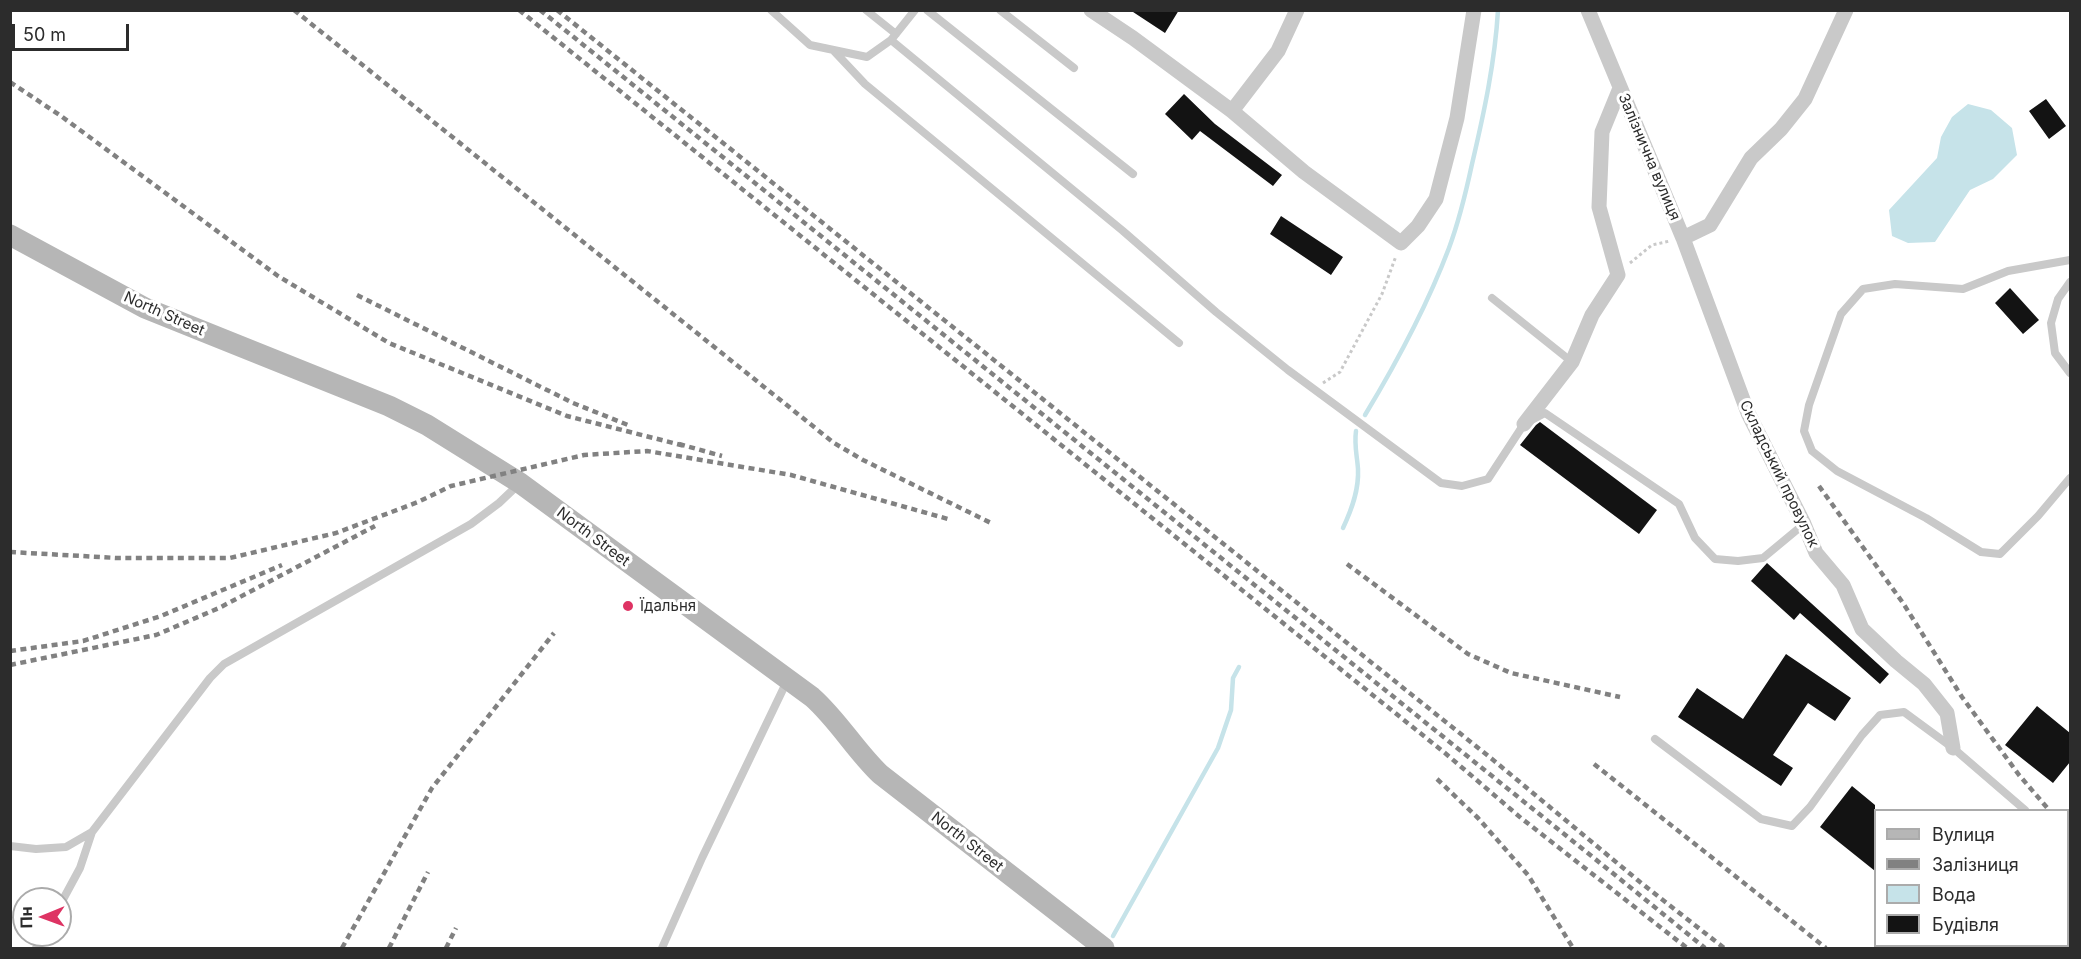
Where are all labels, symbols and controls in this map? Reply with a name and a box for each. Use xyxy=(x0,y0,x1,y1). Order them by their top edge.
scale bar xyxy=(15,12,132,50)
text: 50 m xyxy=(23,24,66,45)
street label: Залізнична вулиця xyxy=(1614,91,1684,223)
street label: North Street xyxy=(121,288,207,340)
street label: Складський провулок xyxy=(1735,397,1823,551)
street label: North Street xyxy=(553,504,633,570)
place label: Їдальня xyxy=(640,597,696,615)
marker: Їдальня xyxy=(621,599,635,613)
street label: North Street xyxy=(927,808,1007,876)
legend xyxy=(1874,809,2069,947)
text: Вулиця xyxy=(1932,824,1995,845)
text: Залізниця xyxy=(1932,854,2019,875)
text: Вода xyxy=(1932,884,1976,905)
north arrow xyxy=(12,887,72,947)
text: Пн xyxy=(16,906,36,928)
text: Будівля xyxy=(1932,914,1999,935)

